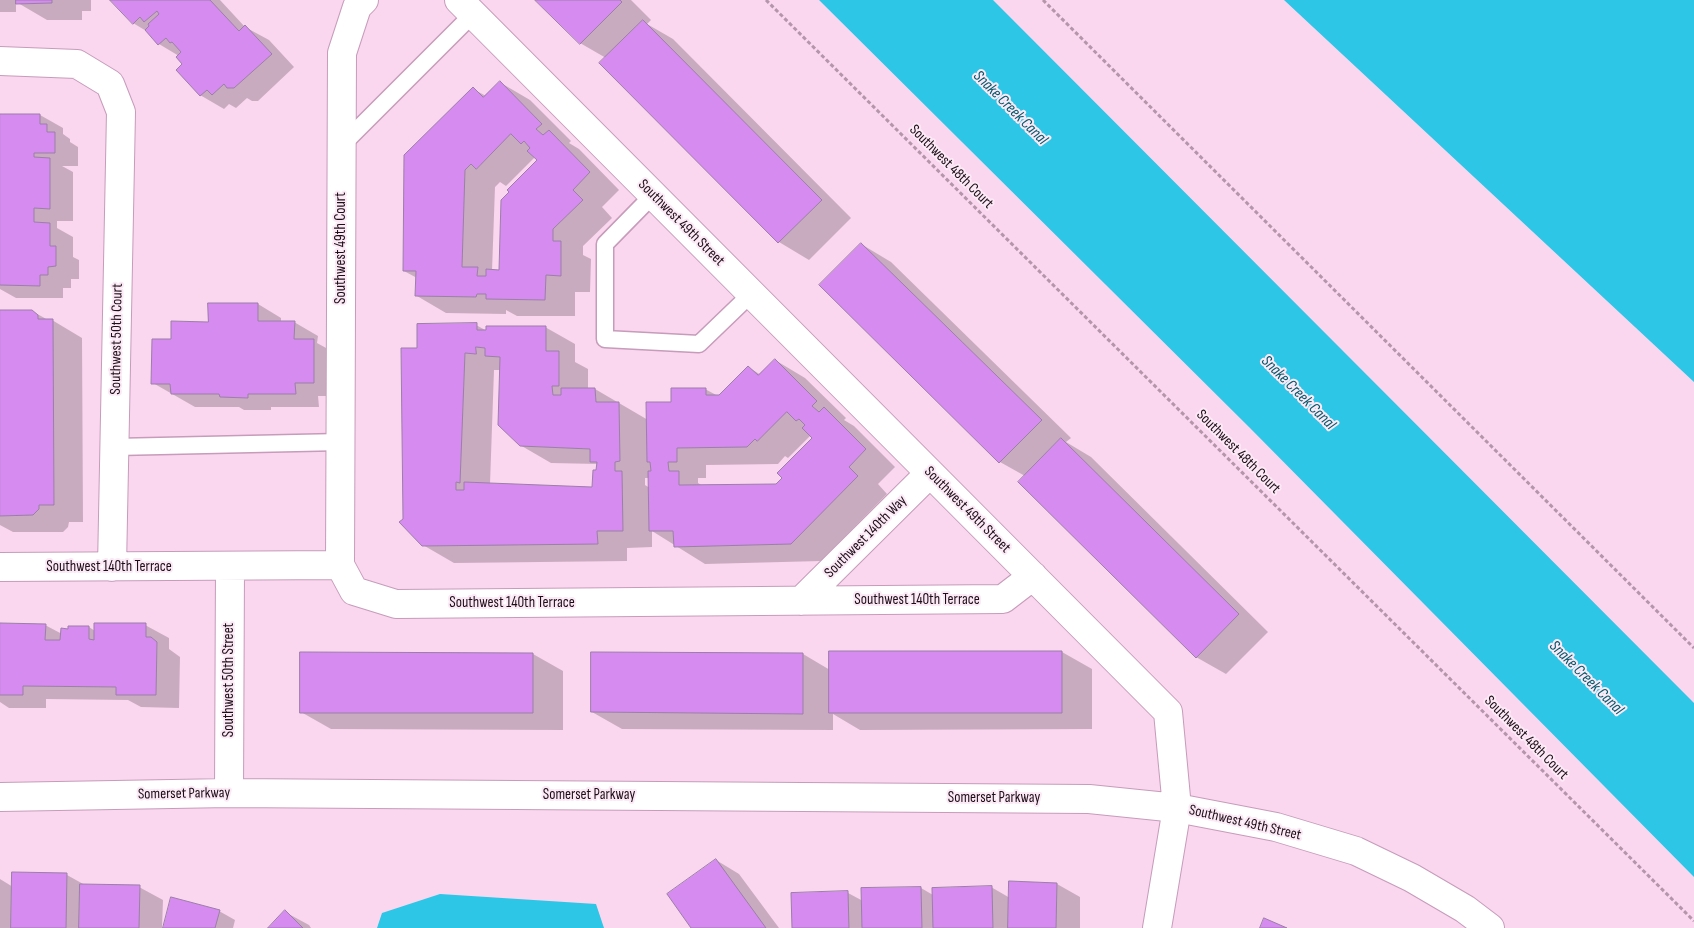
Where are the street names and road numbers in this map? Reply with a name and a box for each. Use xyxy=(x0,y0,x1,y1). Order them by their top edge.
street label: Southwest 48th Court xyxy=(905,121,997,213)
street label: Southwest 49th Street xyxy=(634,176,728,270)
street label: Southwest 49th Court xyxy=(332,192,350,304)
street label: Southwest 50th Court xyxy=(107,283,127,395)
street label: Southwest 48th Court xyxy=(1192,406,1284,498)
street label: Southwest 49th Street xyxy=(920,463,1014,557)
street label: Southwest 140th Way xyxy=(821,492,911,582)
street label: Southwest 140th Terrace xyxy=(46,558,172,576)
street label: Southwest 140th Terrace xyxy=(854,591,980,609)
street label: Southwest 140th Terrace xyxy=(449,594,575,612)
street label: Southwest 50th Street xyxy=(220,623,238,737)
street label: Southwest 48th Court xyxy=(1480,692,1572,784)
street label: Somerset Parkway xyxy=(138,784,230,804)
street label: Somerset Parkway xyxy=(543,786,635,804)
street label: Somerset Parkway xyxy=(948,789,1040,807)
street label: Southwest 49th Street xyxy=(1187,801,1303,845)

